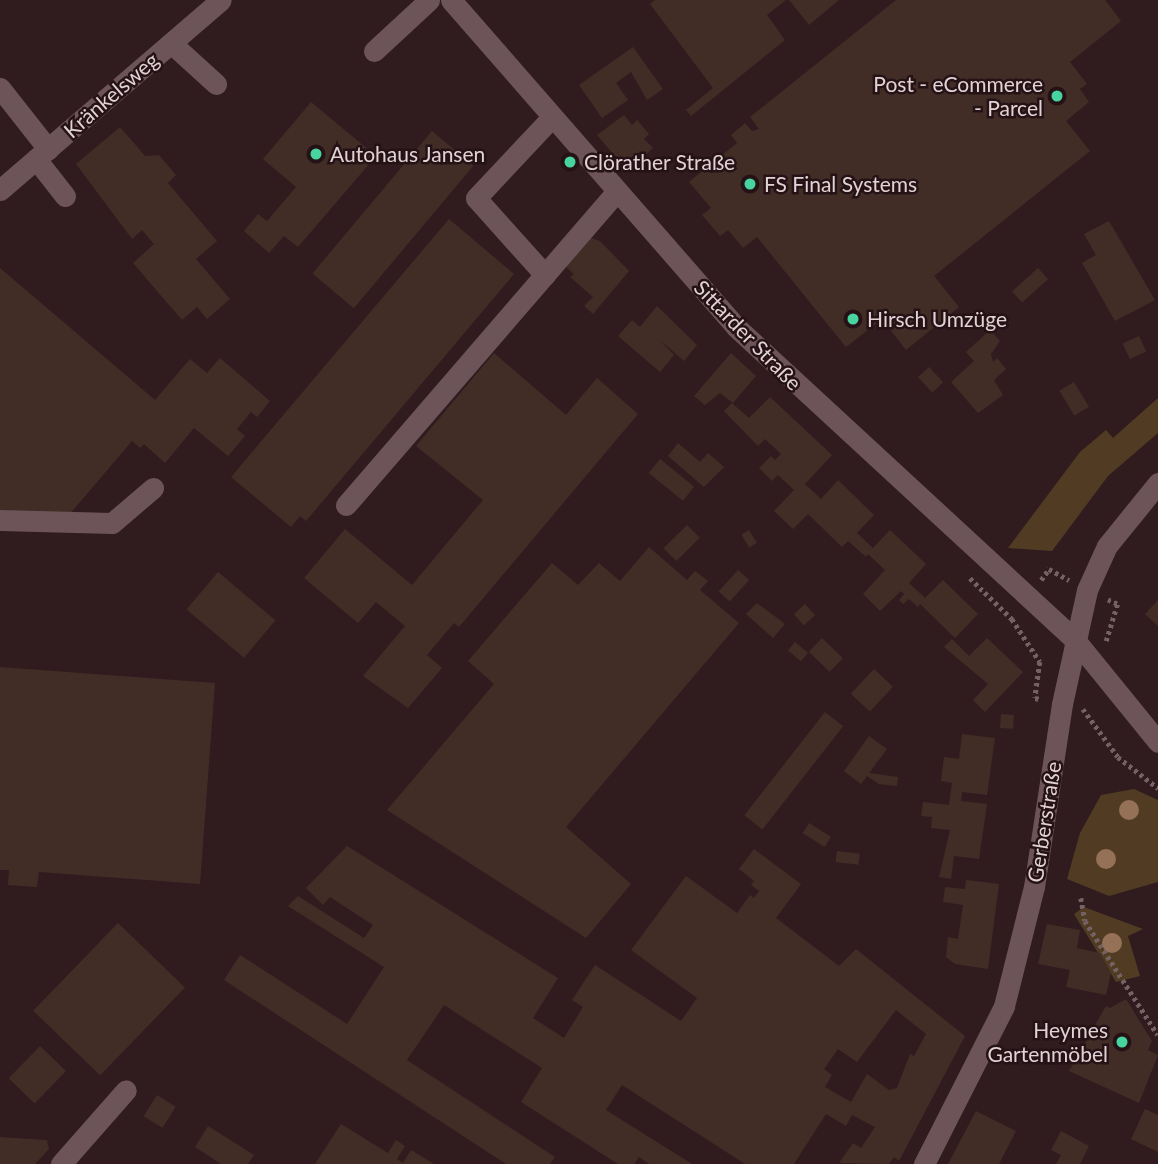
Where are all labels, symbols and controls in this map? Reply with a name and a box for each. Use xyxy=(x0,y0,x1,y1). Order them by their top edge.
street label: Kränkelsweg xyxy=(59,47,163,143)
place label: Post - eCommerce - Parcel xyxy=(873,71,1043,121)
marker: Post - eCommerce - Parcel xyxy=(1049,88,1065,104)
place label: Autohaus Jansen xyxy=(330,141,486,167)
marker: Autohaus Jansen xyxy=(308,146,324,162)
place label: Clörather Straße xyxy=(584,149,736,175)
marker: Clörather Straße xyxy=(562,154,578,170)
place label: FS Final Systems xyxy=(764,171,917,197)
marker: FS Final Systems xyxy=(742,176,758,192)
street label: Sittarder Straße xyxy=(689,275,807,395)
place label: Hirsch Umzüge xyxy=(867,306,1007,332)
marker: Hirsch Umzüge xyxy=(845,311,861,327)
street label: Gerberstraße xyxy=(1022,760,1066,884)
place label: Heymes Gartenmöbel xyxy=(987,1017,1108,1067)
marker: Heymes Gartenmöbel xyxy=(1114,1034,1130,1050)

